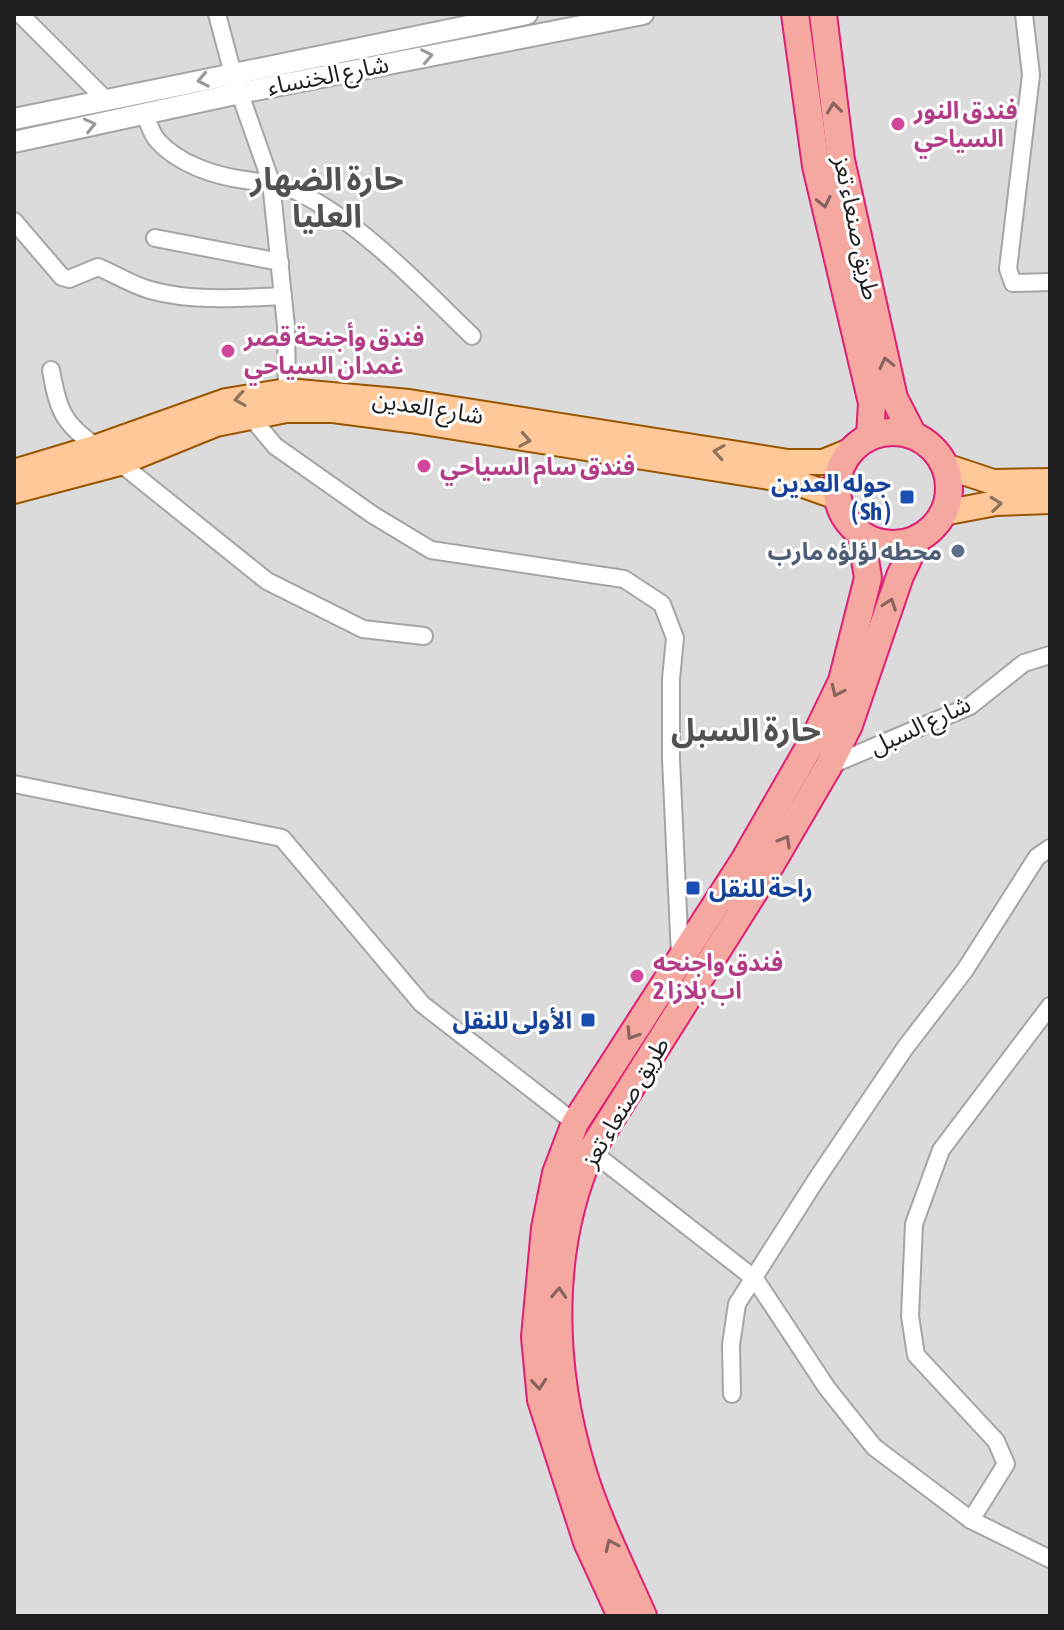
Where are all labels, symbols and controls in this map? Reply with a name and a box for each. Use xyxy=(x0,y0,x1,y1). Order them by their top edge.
one-way arrow xyxy=(420,48,433,65)
street label: شارع الخنساء xyxy=(265,50,392,104)
one-way arrow xyxy=(197,70,210,87)
place label: فندق النور السياحي xyxy=(913,97,1018,158)
one-way arrow xyxy=(826,101,843,114)
marker: فندق النور السياحي xyxy=(889,115,907,133)
one-way arrow xyxy=(83,117,96,134)
street label: طريق صنعاء تعز xyxy=(826,153,885,303)
district label: حارة الضهار العليا xyxy=(248,160,404,234)
one-way arrow xyxy=(815,194,832,208)
place label: فندق وأجنحة قصر غمدان السياحي xyxy=(243,322,424,385)
marker: فندق وأجنحة قصر غمدان السياحي xyxy=(219,342,237,360)
one-way arrow xyxy=(878,357,895,370)
street label: شارع العدين xyxy=(370,385,485,433)
one-way arrow xyxy=(233,390,247,407)
one-way arrow xyxy=(518,431,532,448)
one-way arrow xyxy=(712,444,725,461)
place label: فندق سام السياحي xyxy=(440,453,635,486)
marker: فندق سام السياحي xyxy=(415,457,433,475)
place label: جوله العدين ( Sh ) xyxy=(771,470,891,525)
marker: جوله العدين ( Sh ) xyxy=(898,488,916,506)
one-way arrow xyxy=(990,496,1003,513)
place label: محطه لؤلؤه مارب xyxy=(767,538,942,566)
marker: محطه لؤلؤه مارب xyxy=(949,542,967,560)
one-way arrow xyxy=(881,598,897,612)
one-way arrow xyxy=(830,683,846,697)
street label: شارع السبل xyxy=(865,690,976,764)
district label: حارة السبل xyxy=(671,711,821,749)
one-way arrow xyxy=(775,835,791,850)
place label: راحة للنقل xyxy=(709,875,813,903)
marker: راحة للنقل xyxy=(684,879,702,897)
place label: فندق واجنحه اب بلازا 2 xyxy=(653,949,783,1005)
marker: فندق واجنحه اب بلازا 2 xyxy=(628,967,646,985)
place label: الأولى للنقل xyxy=(452,1007,572,1035)
marker: الأولى للنقل xyxy=(579,1011,597,1029)
one-way arrow xyxy=(626,1025,641,1040)
street label: طريق صنعاء تعز xyxy=(575,1032,676,1174)
one-way arrow xyxy=(551,1286,568,1299)
one-way arrow xyxy=(530,1378,547,1391)
one-way arrow xyxy=(605,1539,621,1553)

